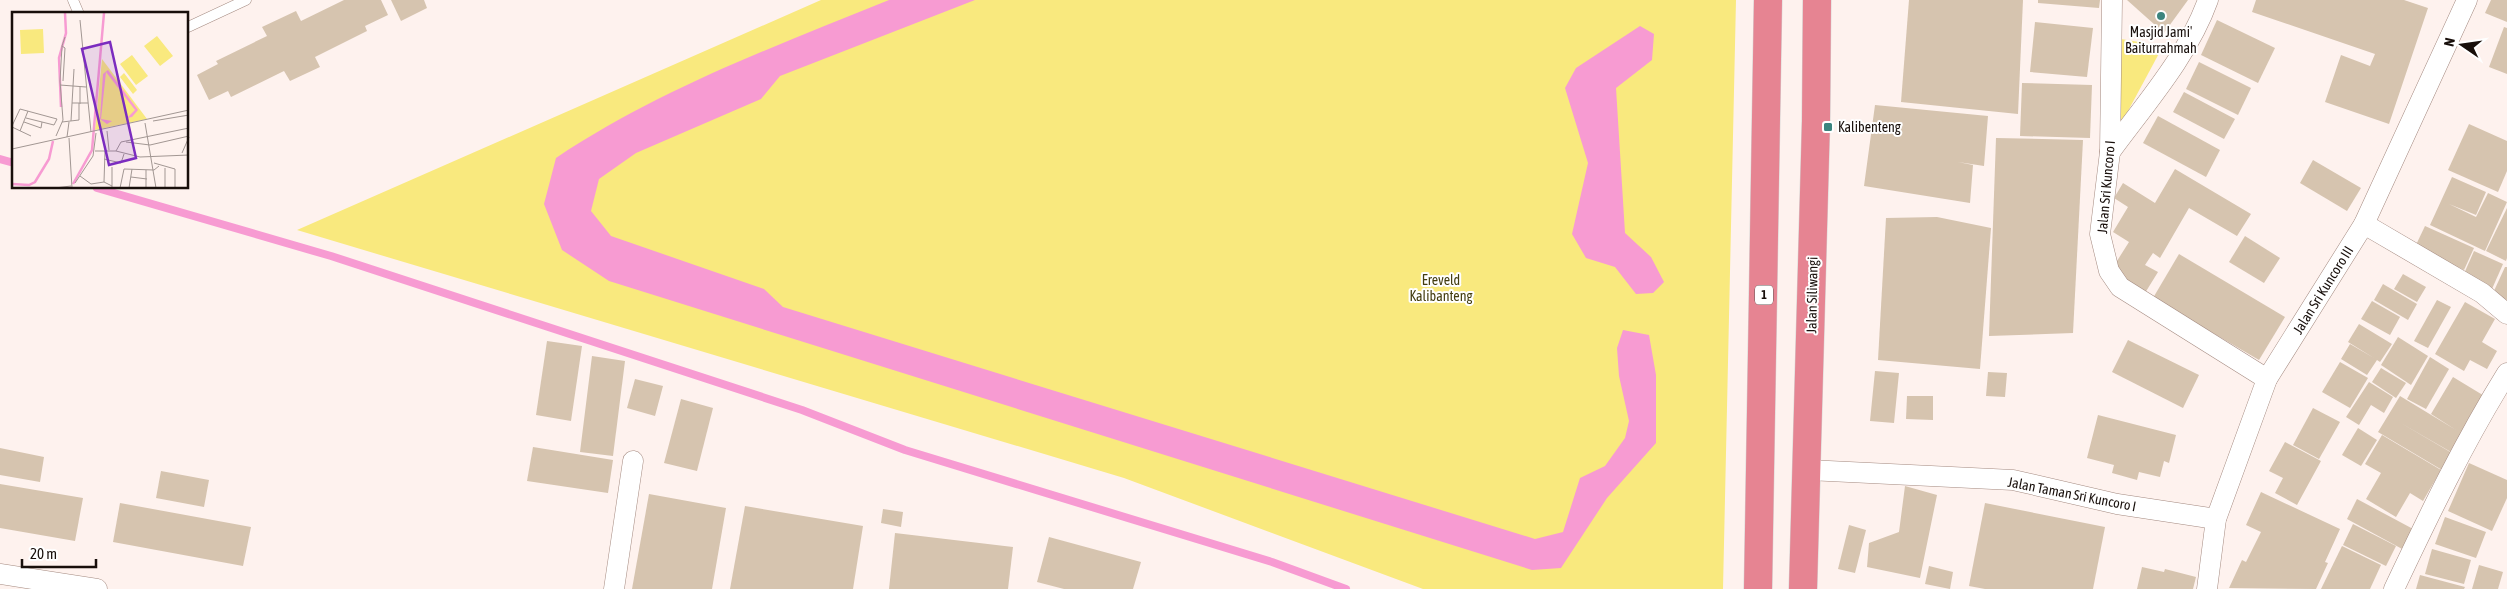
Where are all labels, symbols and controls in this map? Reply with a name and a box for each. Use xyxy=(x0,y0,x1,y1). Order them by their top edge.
marker: Masjid Jami' Baiturrahmah xyxy=(2155,10,2167,22)
inset map xyxy=(12,12,189,189)
north arrow xyxy=(2437,20,2487,70)
place label: Masjid Jami' Baiturrahmah xyxy=(2125,24,2197,56)
text: N xyxy=(2441,36,2458,48)
place label: Kalibenteng xyxy=(1838,119,1901,135)
marker: Kalibenteng xyxy=(1822,121,1834,133)
street label: Jalan Sri Kuncoro I xyxy=(2094,140,2118,234)
street label: Jalan Sri Kuncoro III xyxy=(2290,243,2356,337)
street label: Jalan Siliwangi xyxy=(1803,257,1821,333)
park label: Ereveld Kalibanteng xyxy=(1409,272,1473,304)
road number: 1 xyxy=(1755,286,1773,304)
street label: Jalan Taman Sri Kuncoro I xyxy=(2007,474,2137,514)
scale bar xyxy=(22,536,96,568)
text: 20 m xyxy=(30,545,57,562)

